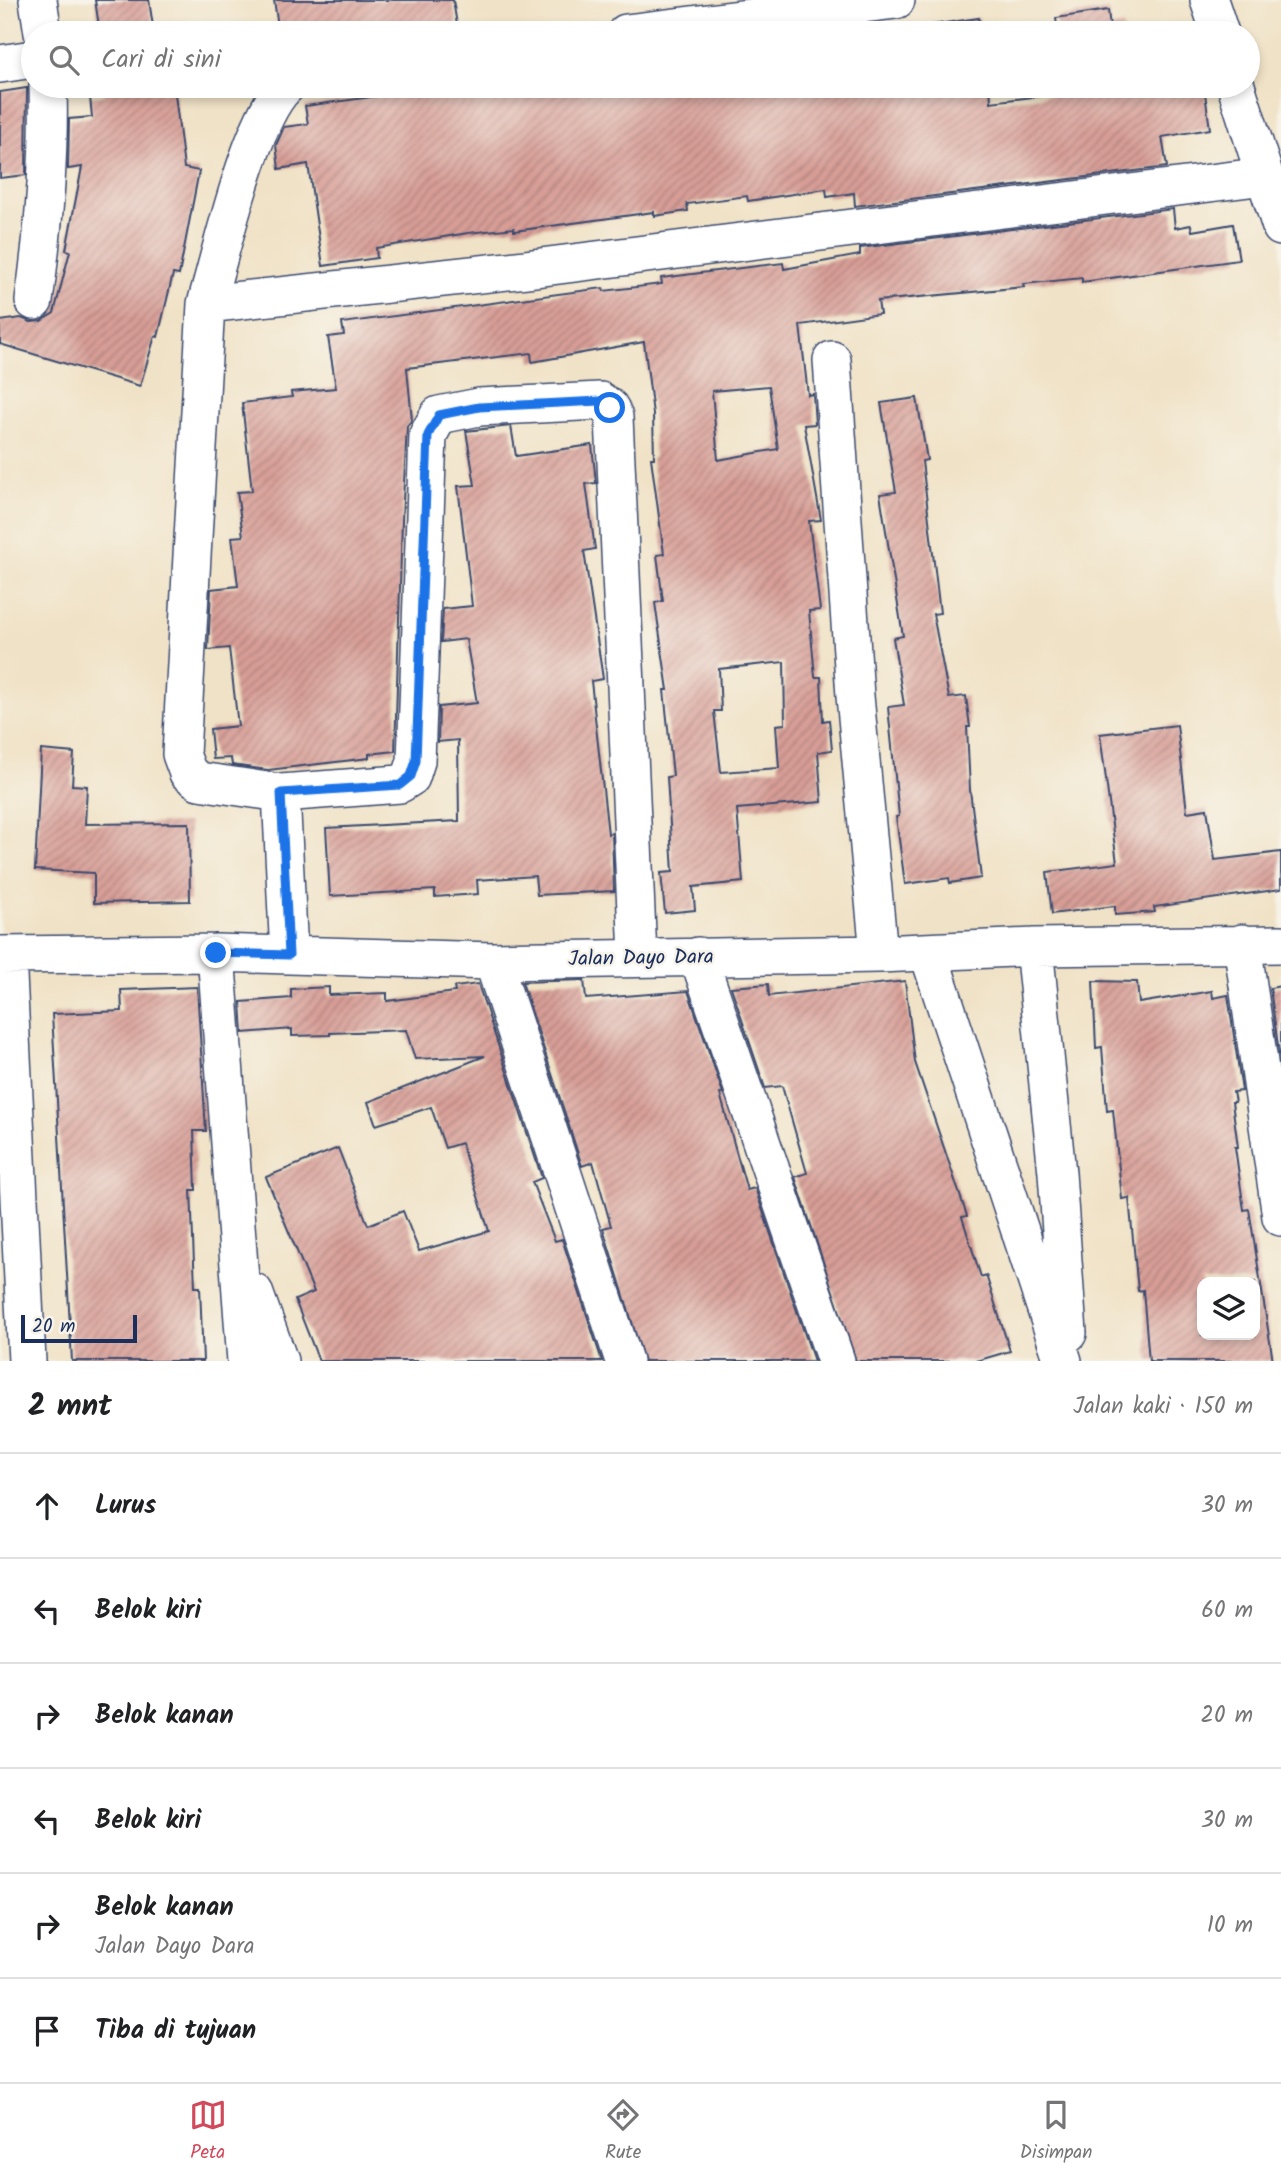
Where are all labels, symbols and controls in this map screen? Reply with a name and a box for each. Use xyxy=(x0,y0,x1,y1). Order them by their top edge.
search box xyxy=(21,21,1260,98)
text: Cari di sini xyxy=(101,39,221,81)
icon: search xyxy=(45,41,83,79)
route start xyxy=(594,392,625,423)
route end xyxy=(200,937,231,968)
street label: Jalan Dayo Dara xyxy=(568,941,714,976)
map controls xyxy=(1197,1277,1260,1340)
button: layers xyxy=(1197,1277,1260,1340)
scale bar xyxy=(21,1312,136,1344)
text: 20 m xyxy=(32,1312,75,1342)
text: 2 mnt xyxy=(28,1383,112,1431)
text: Jalan kaki · 150 m xyxy=(1073,1389,1253,1425)
text: Lurus xyxy=(95,1485,156,1527)
icon: ahead xyxy=(28,1487,66,1525)
text: 30 m xyxy=(1201,1488,1253,1524)
text: Belok kiri xyxy=(95,1590,201,1632)
icon: left xyxy=(28,1592,66,1630)
text: 60 m xyxy=(1201,1593,1253,1629)
text: Belok kanan xyxy=(95,1695,234,1737)
icon: right xyxy=(28,1697,66,1735)
text: 20 m xyxy=(1201,1698,1253,1734)
text: Belok kiri xyxy=(95,1800,201,1842)
icon: left xyxy=(28,1802,66,1840)
text: 30 m xyxy=(1201,1803,1253,1839)
text: Belok kanan xyxy=(95,1887,234,1929)
icon: right xyxy=(28,1907,66,1945)
text: 10 m xyxy=(1207,1908,1253,1944)
text: Jalan Dayo Dara xyxy=(95,1929,255,1965)
text: Tiba di tujuan xyxy=(95,2010,256,2052)
icon: arrive xyxy=(28,2012,66,2050)
tab: Peta xyxy=(189,2096,227,2168)
tab: Rute xyxy=(604,2096,642,2168)
tab: Disimpan xyxy=(1020,2096,1092,2168)

